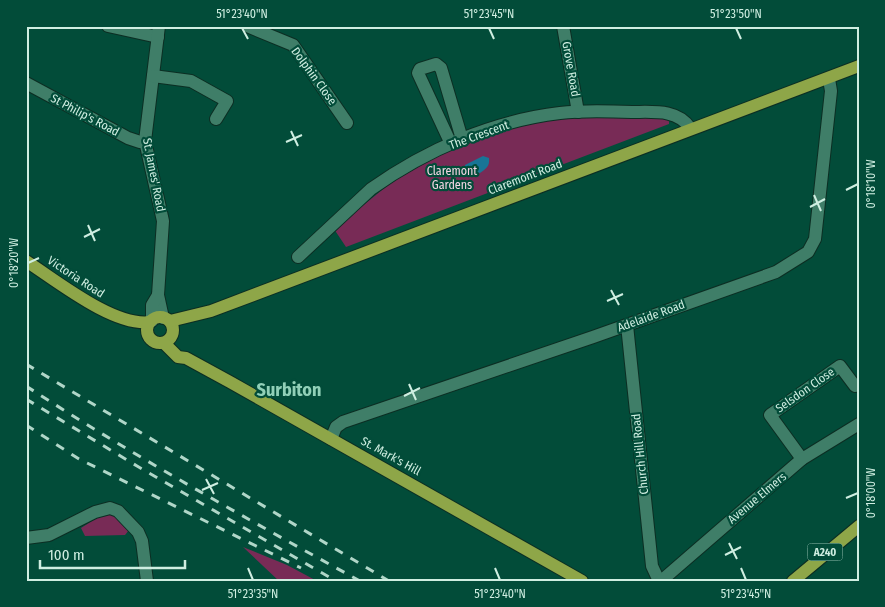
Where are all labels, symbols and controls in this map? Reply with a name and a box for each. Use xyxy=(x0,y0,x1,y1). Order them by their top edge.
text: 51°23'40"N xyxy=(216,7,268,21)
text: 51°23'45"N xyxy=(464,7,514,21)
text: 51°23'50"N xyxy=(710,7,762,21)
street label: Grove Road xyxy=(559,40,583,98)
street label: Dolphin Close xyxy=(288,44,340,108)
street label: St Philip's Road xyxy=(48,91,122,139)
street label: The Crescent xyxy=(447,118,511,152)
street label: St. James' Road xyxy=(140,137,168,213)
street label: Claremont Road xyxy=(486,156,564,198)
text: 0°18'10"W xyxy=(864,159,878,209)
park label: Claremont Gardens xyxy=(427,164,477,192)
text: 0°18'20"W xyxy=(7,238,21,288)
street label: Victoria Road xyxy=(45,253,107,301)
street label: Adelaide Road xyxy=(615,297,687,335)
street label: Selsdon Close xyxy=(773,365,837,415)
district label: Surbiton xyxy=(257,379,321,401)
street label: Church Hill Road xyxy=(629,413,651,495)
street label: St. Mark's Hill xyxy=(359,434,423,478)
text: 0°18'00"W xyxy=(864,468,878,518)
street label: Avenue Elmers xyxy=(725,470,789,526)
scale bar xyxy=(40,537,185,569)
road number: A240 xyxy=(808,544,842,560)
text: 100 m xyxy=(48,546,85,564)
text: 51°23'35"N xyxy=(228,587,278,601)
text: 51°23'40"N xyxy=(474,587,526,601)
text: 51°23'45"N xyxy=(721,587,771,601)

